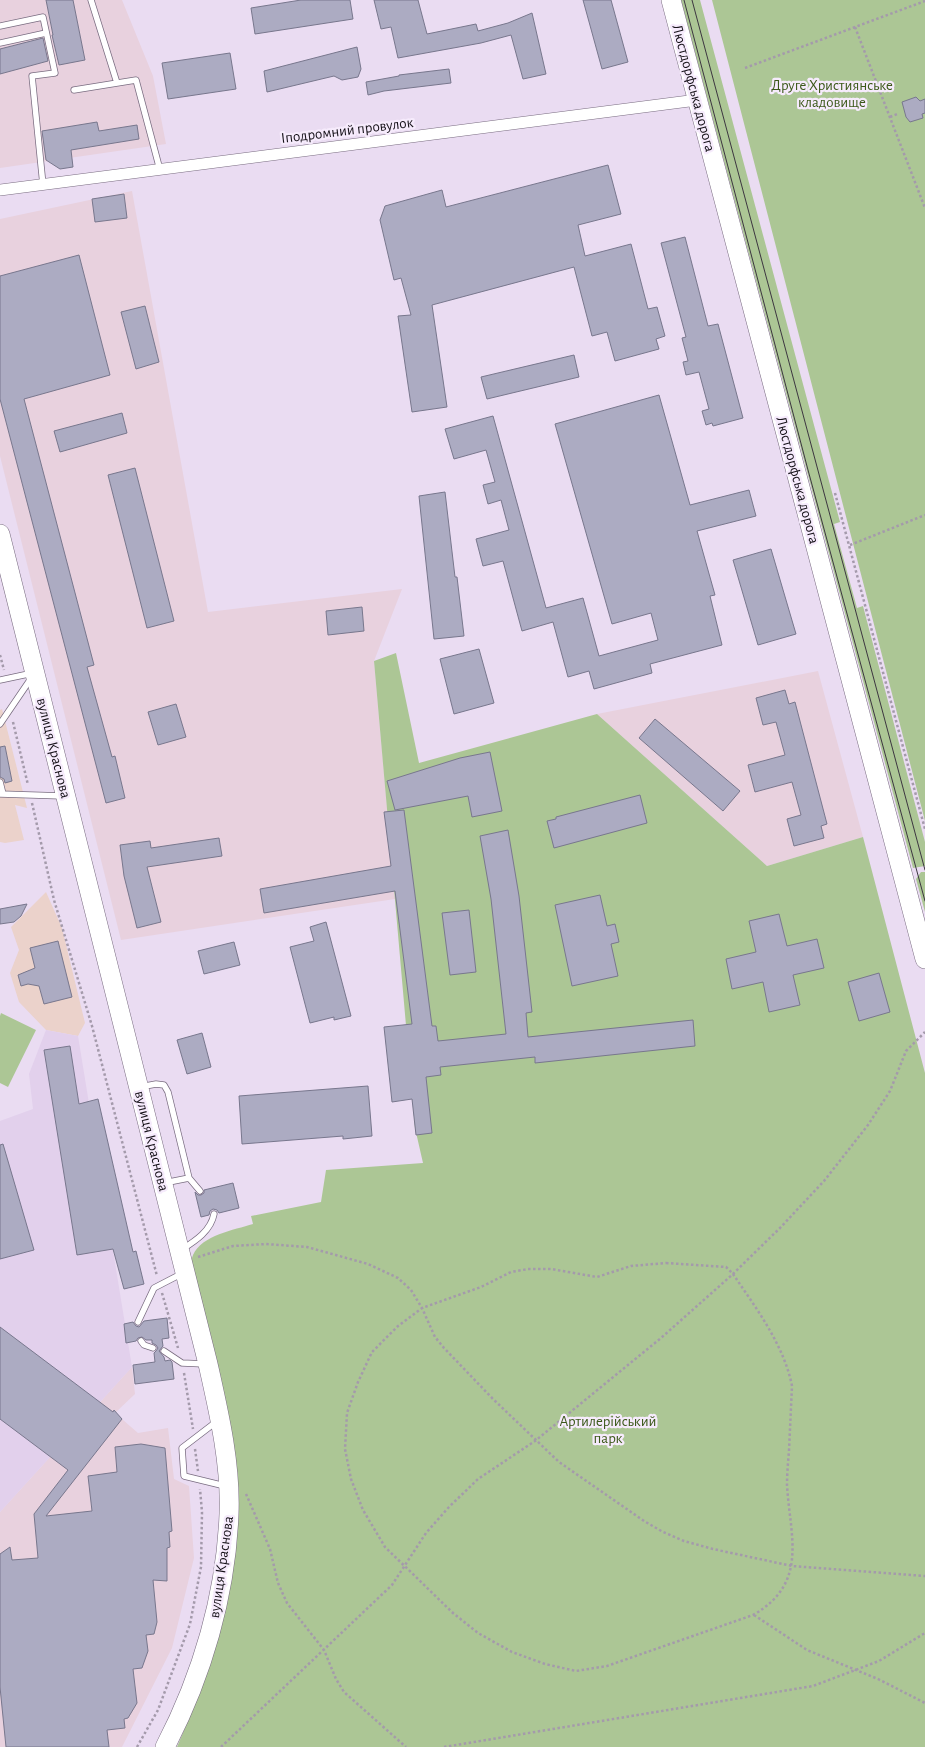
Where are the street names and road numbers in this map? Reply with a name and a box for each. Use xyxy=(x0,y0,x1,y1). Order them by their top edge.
street label: Люстдорфська дорога xyxy=(669,23,718,154)
street label: Іподромний провулок xyxy=(280,115,414,146)
street label: Люстдорфська дорога xyxy=(773,415,822,546)
street label: вулиця Краснова xyxy=(34,696,73,800)
street label: вулиця Краснова xyxy=(132,1089,171,1193)
street label: вулиця Краснова xyxy=(207,1515,236,1619)

